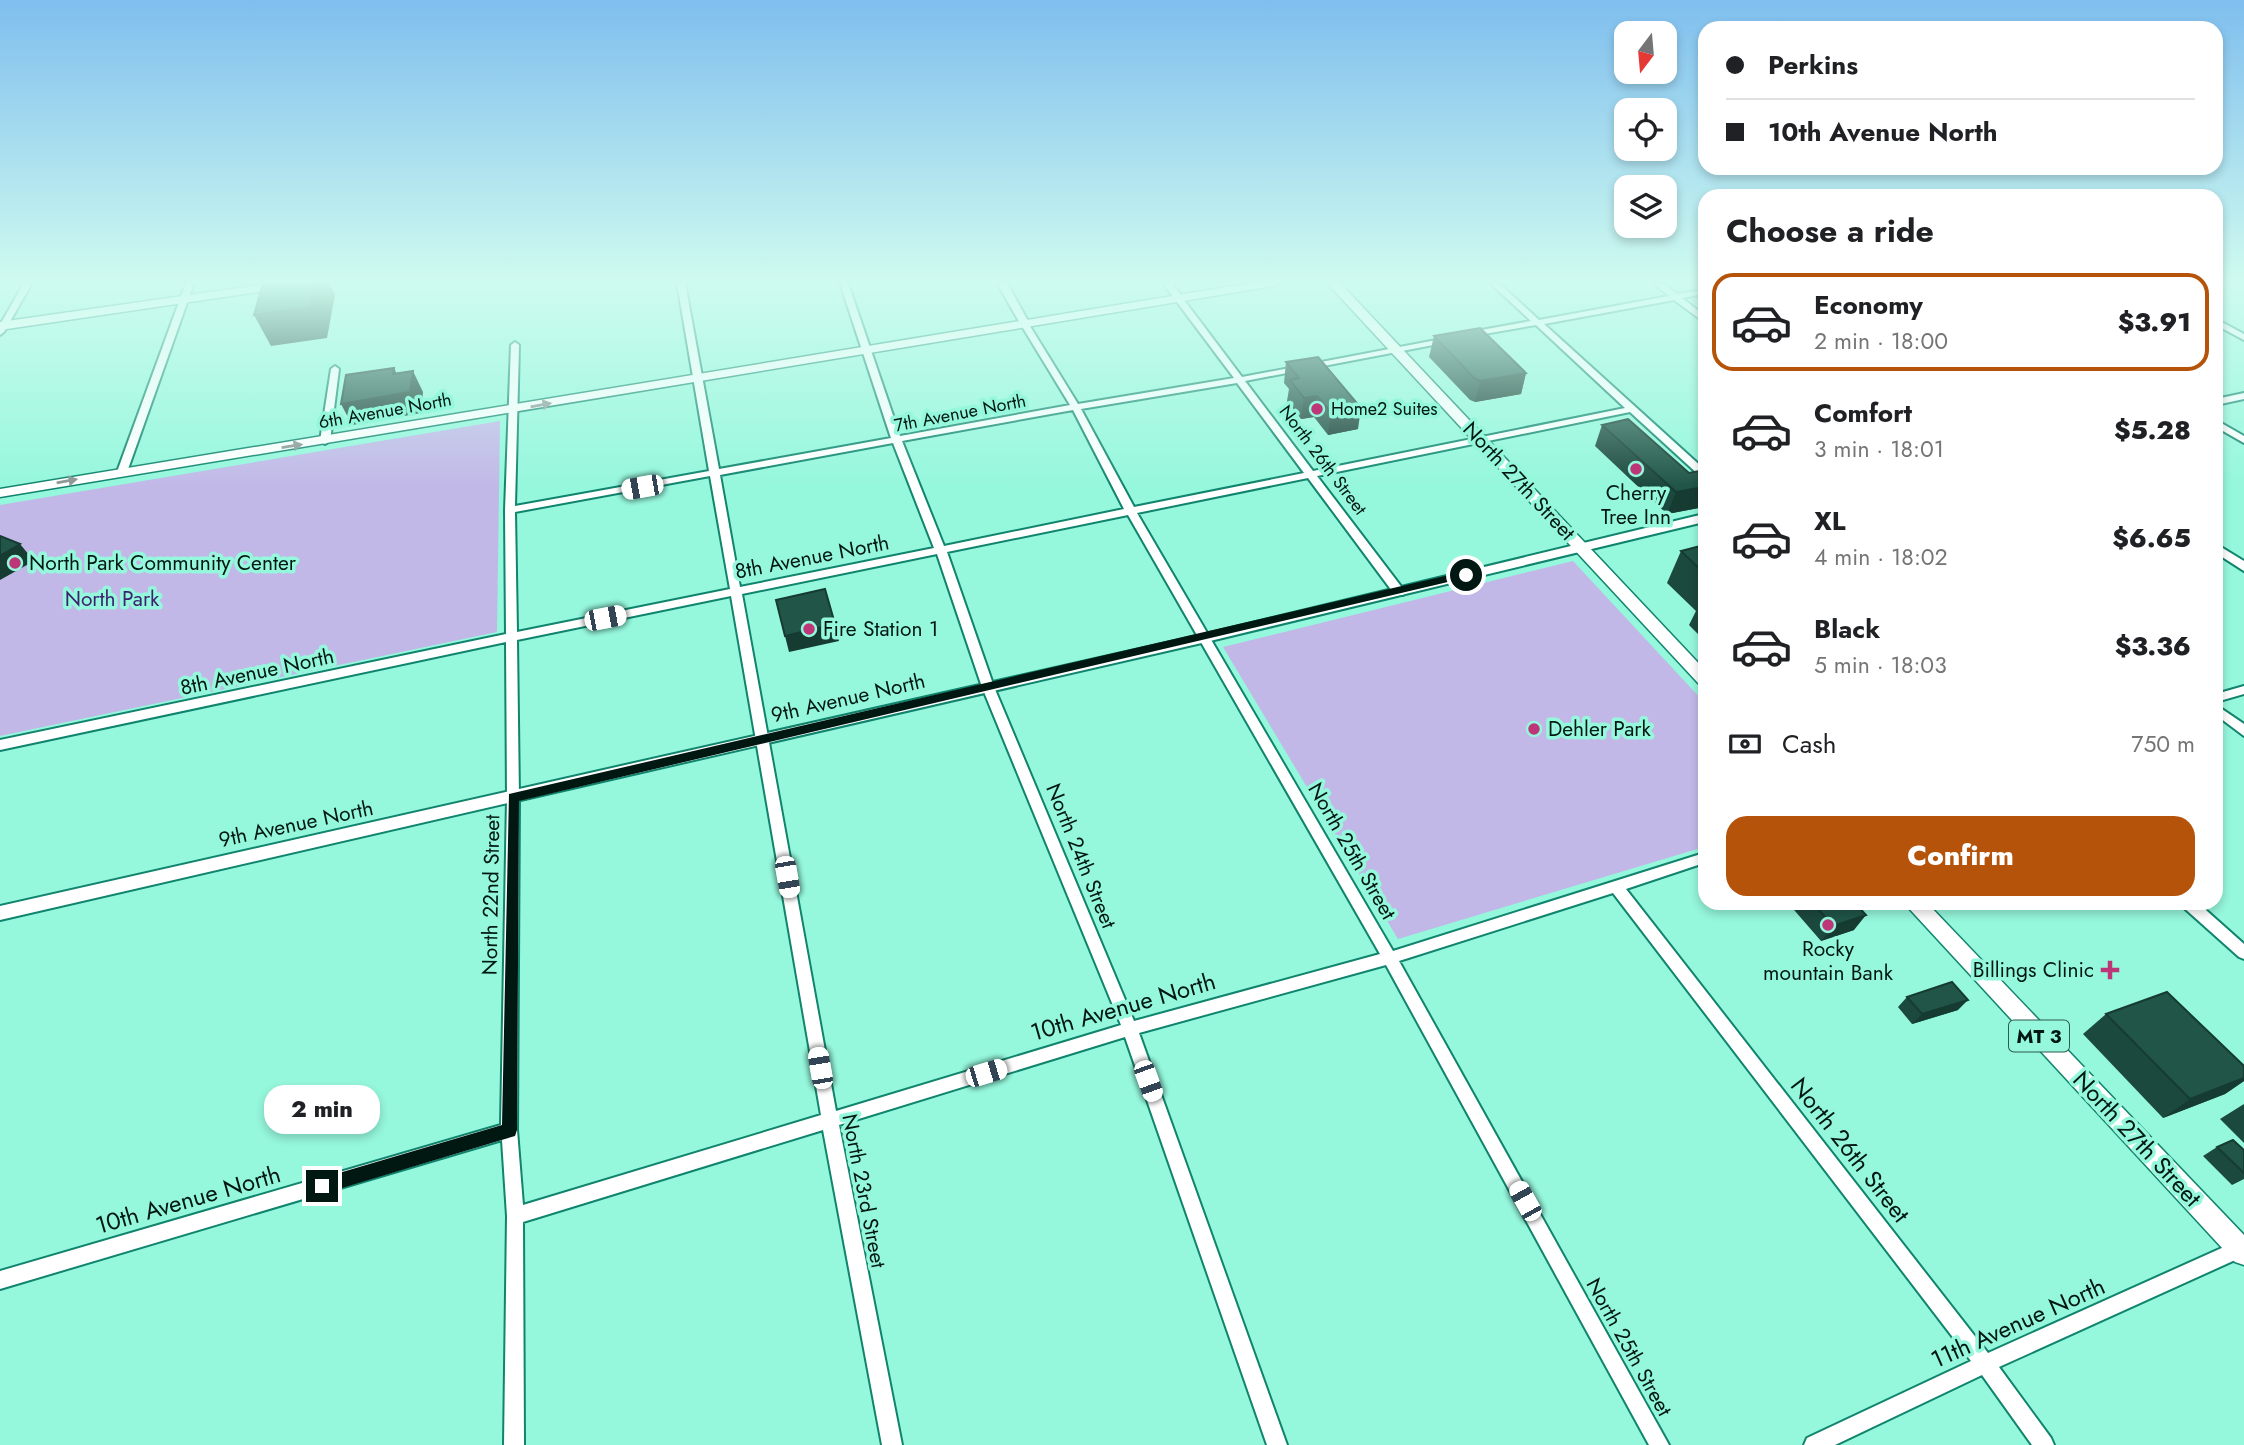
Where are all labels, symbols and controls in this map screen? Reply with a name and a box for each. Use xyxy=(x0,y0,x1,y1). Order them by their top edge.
north arrow xyxy=(1614,21,1676,84)
map controls xyxy=(1614,21,1677,238)
text: Perkins xyxy=(1768,46,1858,84)
button: locate xyxy=(1614,98,1677,161)
text: 10th Avenue North xyxy=(1768,113,1998,151)
button: layers xyxy=(1614,175,1677,238)
text: Choose a ride xyxy=(1726,208,1934,254)
text: Economy xyxy=(1814,286,1923,324)
icon: car xyxy=(1730,291,1793,354)
text: $3.91 xyxy=(2118,303,2191,341)
text: 2 min · 18:00 xyxy=(1814,324,1948,358)
street label: 6th Avenue North xyxy=(316,386,454,436)
street label: 7th Avenue North xyxy=(892,387,1028,439)
text: Comfort xyxy=(1814,394,1912,432)
place label: Home2 Suites xyxy=(1331,396,1438,422)
one-way arrow xyxy=(530,399,552,410)
icon: car xyxy=(1730,399,1793,462)
street label: North 26th Street xyxy=(1273,400,1373,521)
marker: Home2 Suites xyxy=(1309,401,1325,417)
text: $5.28 xyxy=(2114,411,2191,449)
street label: North 27th Street xyxy=(1456,415,1582,547)
text: 3 min · 18:01 xyxy=(1814,432,1944,466)
one-way arrow xyxy=(281,440,303,451)
marker: Cherry Tree Inn xyxy=(1628,461,1644,477)
car xyxy=(620,473,665,501)
one-way arrow xyxy=(56,476,78,487)
place label: Cherry Tree Inn xyxy=(1601,478,1671,532)
text: XL xyxy=(1814,502,1846,540)
icon: car xyxy=(1730,507,1793,570)
text: $6.65 xyxy=(2112,519,2191,557)
street label: 8th Avenue North xyxy=(732,527,892,587)
text: 4 min · 18:02 xyxy=(1814,540,1948,574)
place label: North Park Community Center xyxy=(29,548,297,578)
marker: North Park Community Center xyxy=(7,555,23,571)
route start xyxy=(1450,559,1482,591)
park label: North Park xyxy=(65,584,160,614)
car xyxy=(583,604,628,632)
text: Black xyxy=(1814,610,1880,648)
place label: Fire Station 1 xyxy=(823,614,938,644)
icon: car xyxy=(1730,615,1793,678)
marker: Fire Station 1 xyxy=(801,621,817,637)
text: $3.36 xyxy=(2115,627,2191,665)
street label: 8th Avenue North xyxy=(177,641,337,703)
text: 5 min · 18:03 xyxy=(1814,648,1947,682)
street label: 9th Avenue North xyxy=(768,666,928,730)
place label: Dehler Park xyxy=(1548,714,1651,744)
marker: Dehler Park xyxy=(1526,721,1542,737)
icon: cash xyxy=(1726,725,1764,763)
text: Cash xyxy=(1782,725,1836,763)
text: 750 m xyxy=(2131,727,2195,761)
street label: North 25th Street xyxy=(1301,777,1403,925)
street label: North 24th Street xyxy=(1038,779,1124,933)
street label: 9th Avenue North xyxy=(216,793,376,855)
street label: North 22nd Street xyxy=(475,814,507,976)
button: Confirm xyxy=(1726,816,2195,896)
car xyxy=(774,854,801,900)
marker: Rocky mountain Bank xyxy=(1820,917,1836,933)
place label: Rocky mountain Bank xyxy=(1763,934,1894,988)
place label: Billings Clinic xyxy=(1973,955,2094,985)
marker: Billings Clinic xyxy=(2100,960,2120,980)
street label: 10th Avenue North xyxy=(1026,963,1219,1050)
road number: MT 3 xyxy=(2009,1020,2069,1052)
car xyxy=(807,1045,834,1091)
car xyxy=(963,1057,1010,1089)
car xyxy=(1131,1058,1166,1104)
street label: North 27th Street xyxy=(2065,1063,2210,1215)
street label: North 26th Street xyxy=(1782,1070,1918,1230)
callout: 2 min xyxy=(264,1084,380,1134)
text: 2 min xyxy=(291,1092,353,1126)
street label: North 23rd Street xyxy=(834,1111,894,1271)
street label: 10th Avenue North xyxy=(91,1156,284,1243)
route end xyxy=(306,1170,338,1202)
car xyxy=(1506,1178,1545,1224)
street label: 11th Avenue North xyxy=(1925,1268,2111,1377)
street label: North 25th Street xyxy=(1579,1273,1679,1421)

